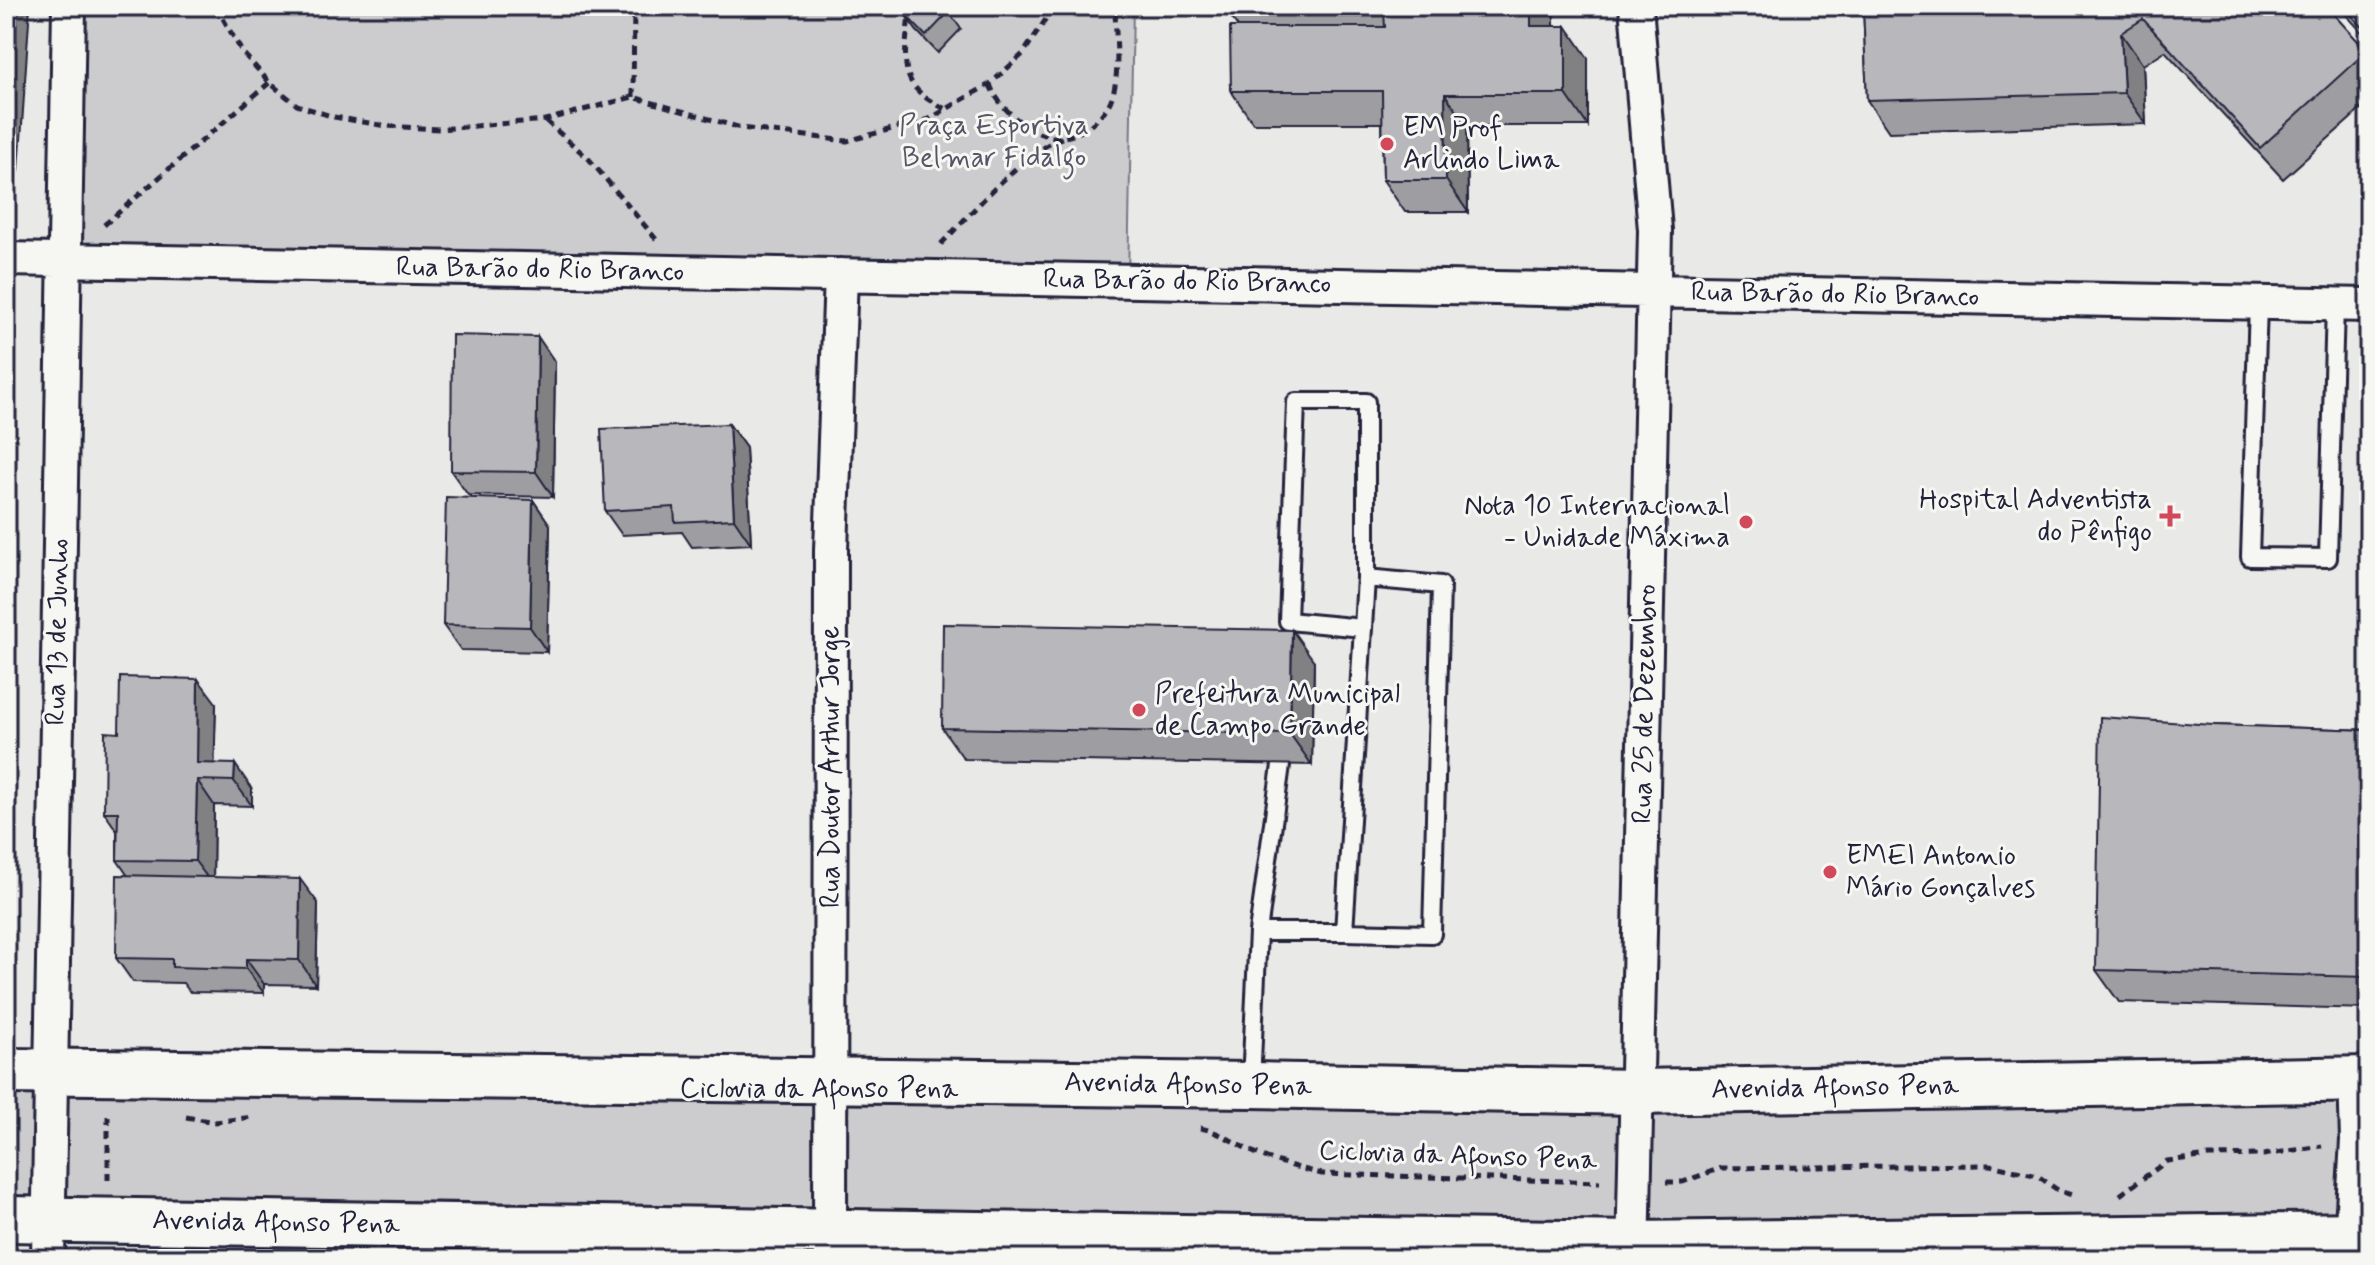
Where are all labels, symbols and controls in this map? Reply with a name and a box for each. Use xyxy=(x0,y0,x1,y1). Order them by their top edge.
park label: Praça Esportiva Belmar Fidalgo xyxy=(899,108,1089,180)
place label: EM Prof Arlindo Lima xyxy=(1403,110,1560,179)
marker: EM Prof Arlindo Lima xyxy=(1378,135,1396,153)
street label: Rua Barão do Rio Branco xyxy=(396,249,684,291)
street label: Rua Barão do Rio Branco xyxy=(1043,261,1331,303)
street label: Rua Barão do Rio Branco xyxy=(1691,274,1979,316)
place label: Hospital Adventista do Pênfigo xyxy=(1919,482,2152,551)
place label: Nota 10 Internacional - Unidade Máxima xyxy=(1464,488,1730,557)
marker: Hospital Adventista do Pênfigo xyxy=(2159,505,2181,527)
marker: Nota 10 Internacional - Unidade Máxima xyxy=(1737,513,1755,531)
street label: Rua 13 de Junho xyxy=(38,538,78,726)
street label: Rua 25 de Dezembro xyxy=(1624,584,1666,824)
street label: Rua Doutor Arthur Jorge xyxy=(813,626,850,908)
place label: Prefeitura Municipal de Campo Grande xyxy=(1155,676,1400,745)
marker: Prefeitura Municipal de Campo Grande xyxy=(1130,701,1148,719)
place label: EMEI Antonio Mário Gonçalves xyxy=(1846,838,2035,907)
marker: EMEI Antonio Mário Gonçalves xyxy=(1821,863,1839,881)
street label: Avenida Afonso Pena xyxy=(1064,1064,1312,1108)
street label: Avenida Afonso Pena xyxy=(1711,1067,1960,1111)
street label: Ciclovia da Afonso Pena xyxy=(680,1071,958,1110)
street label: Ciclovia da Afonso Pena xyxy=(1318,1133,1598,1181)
street label: Avenida Afonso Pena xyxy=(152,1202,400,1246)

